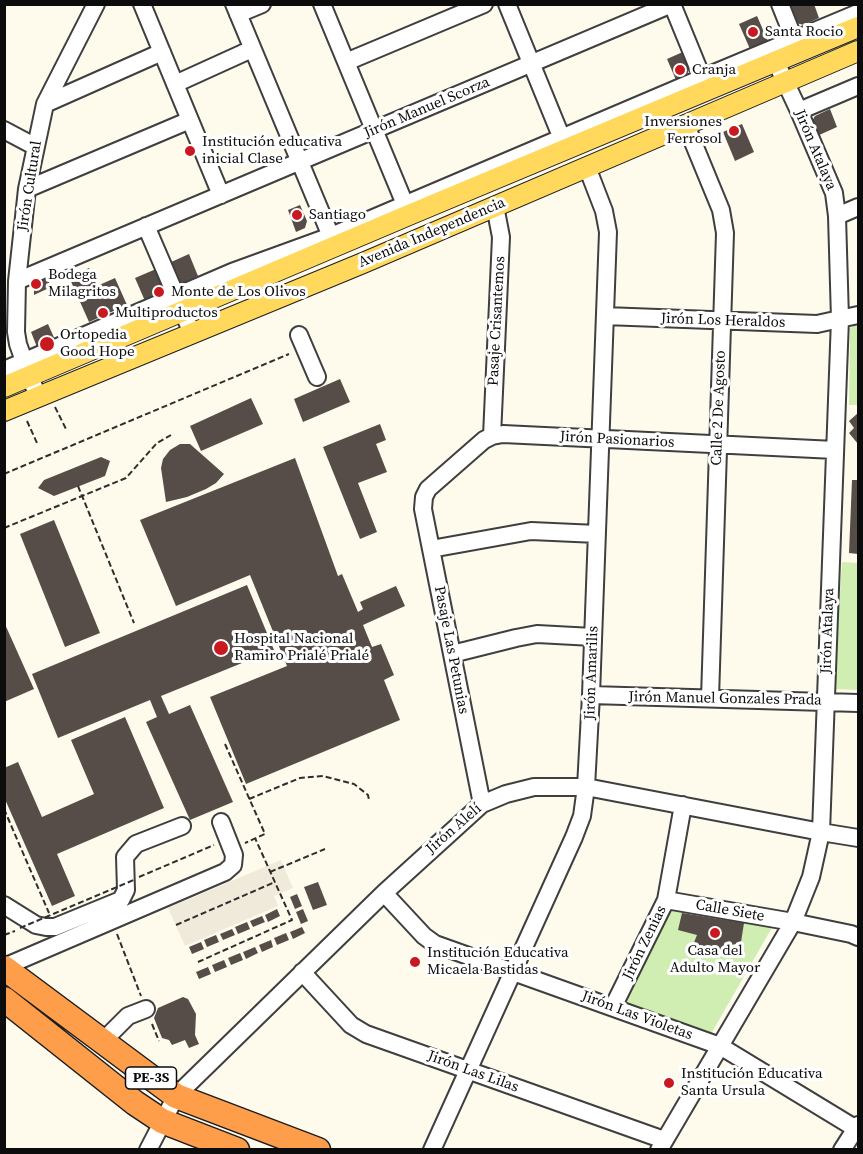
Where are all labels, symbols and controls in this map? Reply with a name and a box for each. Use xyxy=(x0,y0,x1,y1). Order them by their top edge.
place label: Santa Rocio xyxy=(765,23,843,41)
marker: Santa Rocio xyxy=(746,25,760,39)
place label: Cranja xyxy=(692,61,736,79)
marker: Cranja xyxy=(673,63,687,77)
street label: Jirón Manuel Scorza xyxy=(361,73,493,143)
street label: Jirón Atalaya xyxy=(790,107,840,193)
place label: Inversiones Ferrosol xyxy=(644,113,722,148)
marker: Inversiones Ferrosol xyxy=(727,124,741,138)
place label: Institución educativa inicial Clase xyxy=(202,133,342,168)
street label: Jirón Cultural xyxy=(14,139,46,233)
marker: Institución educativa inicial Clase xyxy=(183,144,197,158)
street label: Avenida Independencia xyxy=(356,194,508,272)
place label: Santiago xyxy=(309,206,366,224)
marker: Santiago xyxy=(290,208,304,222)
street label: Pasaje Crisantemos xyxy=(485,256,509,386)
place label: Bodega Milagritos xyxy=(48,266,116,301)
marker: Bodega Milagritos xyxy=(29,277,43,291)
place label: Monte de Los Olivos xyxy=(171,283,306,301)
marker: Monte de Los Olivos xyxy=(152,285,166,299)
place label: Multiproductos xyxy=(115,304,218,322)
marker: Multiproductos xyxy=(96,306,110,320)
street label: Jirón Los Heraldos xyxy=(660,310,786,332)
place label: Ortopedia Good Hope xyxy=(60,326,135,361)
marker: Ortopedia Good Hope xyxy=(38,335,56,353)
street label: Calle 2 De Agosto xyxy=(708,350,730,466)
street label: Jirón Pasionarios xyxy=(559,428,675,452)
street label: Pasaje Las Petunias xyxy=(430,584,472,716)
street label: Jirón Atalaya xyxy=(818,588,838,674)
street label: Jirón Amarilis xyxy=(581,626,603,720)
place label: Hospital Nacional Ramiro Prialé Prialé xyxy=(234,630,369,665)
marker: Hospital Nacional Ramiro Prialé Prialé xyxy=(212,639,230,657)
street label: Jirón Manuel Gonzales Prada xyxy=(628,688,822,710)
street label: Jirón Alelí xyxy=(423,800,485,858)
street label: Calle Siete xyxy=(694,896,766,926)
street label: Jirón Zenias xyxy=(619,903,671,983)
marker: Casa del Adulto Mayor xyxy=(708,926,722,940)
place label: Casa del Adulto Mayor xyxy=(670,942,760,977)
place label: Institución Educativa Micaela Bastidas xyxy=(427,944,569,979)
marker: Institución Educativa Micaela Bastidas xyxy=(408,955,422,969)
street label: Jirón Las Violetas xyxy=(579,988,695,1044)
street label: Jirón Las Lilas xyxy=(425,1047,521,1097)
place label: Institución Educativa Santa Ursula xyxy=(681,1065,823,1100)
road number: PE-3S xyxy=(126,1067,176,1089)
marker: Institución Educativa Santa Ursula xyxy=(662,1076,676,1090)

